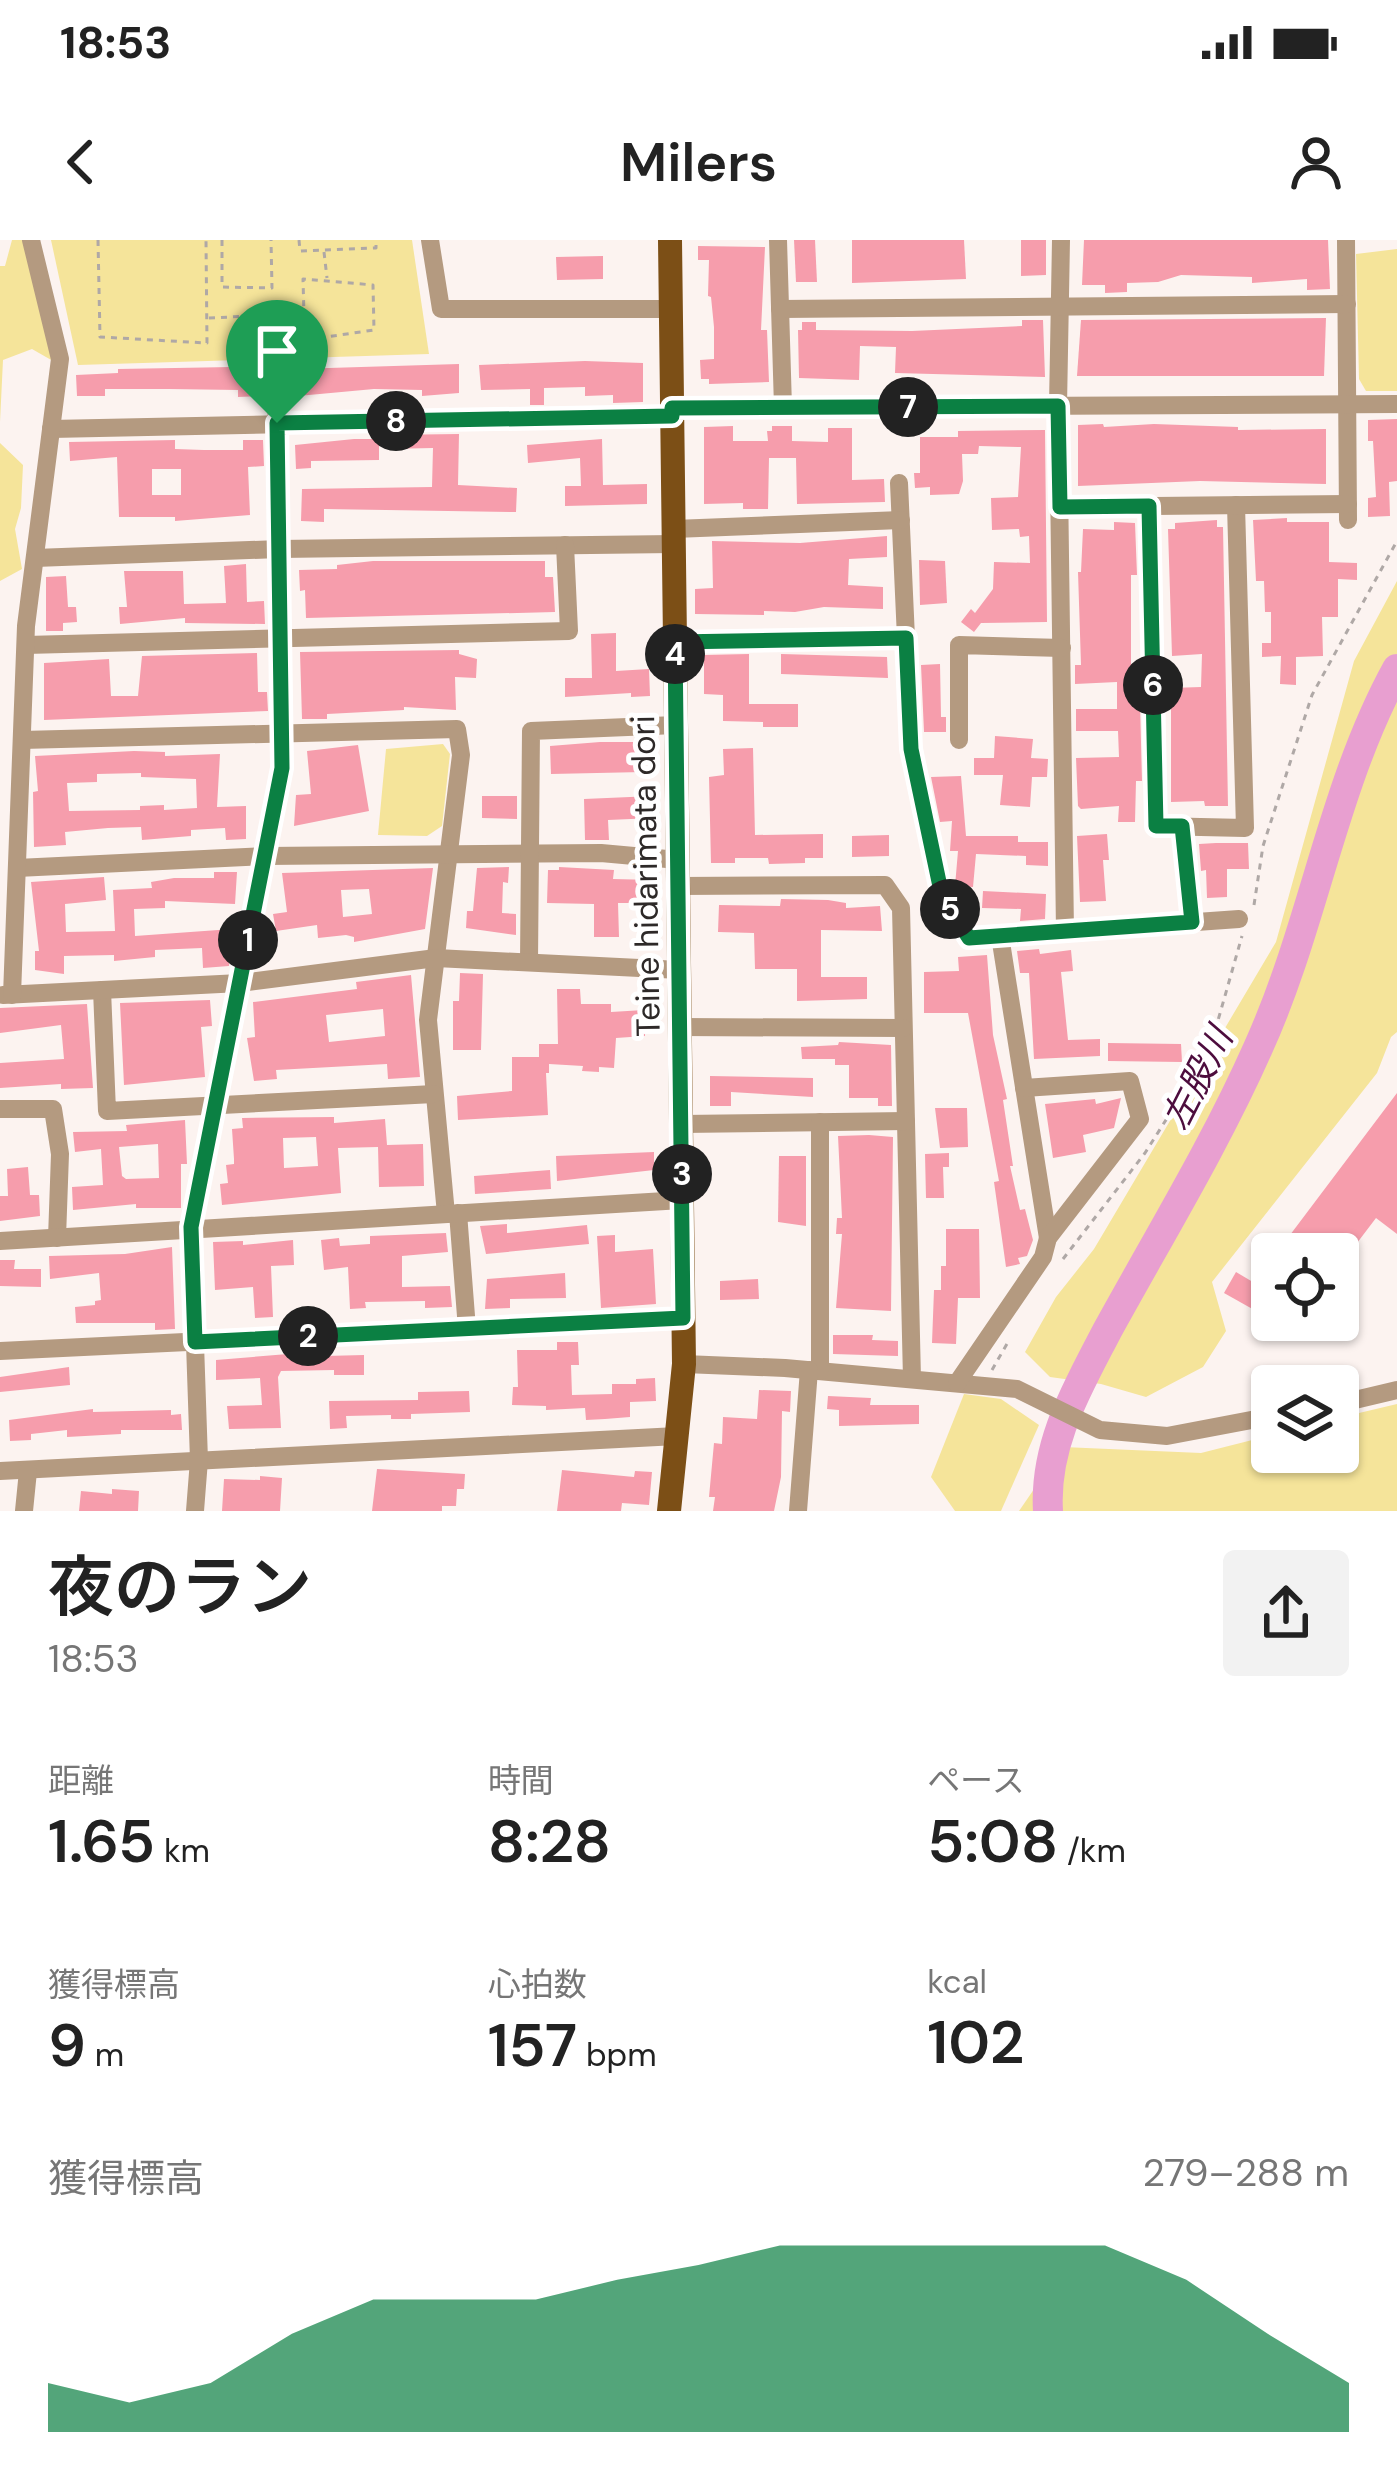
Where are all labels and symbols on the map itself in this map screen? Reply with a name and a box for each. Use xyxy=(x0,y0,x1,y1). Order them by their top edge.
pin xyxy=(226,300,328,423)
pin: 7 xyxy=(878,377,938,437)
pin: 8 xyxy=(366,391,426,451)
pin: 4 xyxy=(645,624,705,684)
pin: 6 xyxy=(1123,655,1183,715)
street label: Teine hidarimata dori xyxy=(621,715,670,1037)
pin: 5 xyxy=(920,879,980,939)
pin: 1 xyxy=(218,910,278,970)
water label: 左股川 xyxy=(1152,1016,1245,1137)
pin: 3 xyxy=(652,1144,712,1204)
pin: 2 xyxy=(278,1306,338,1366)

